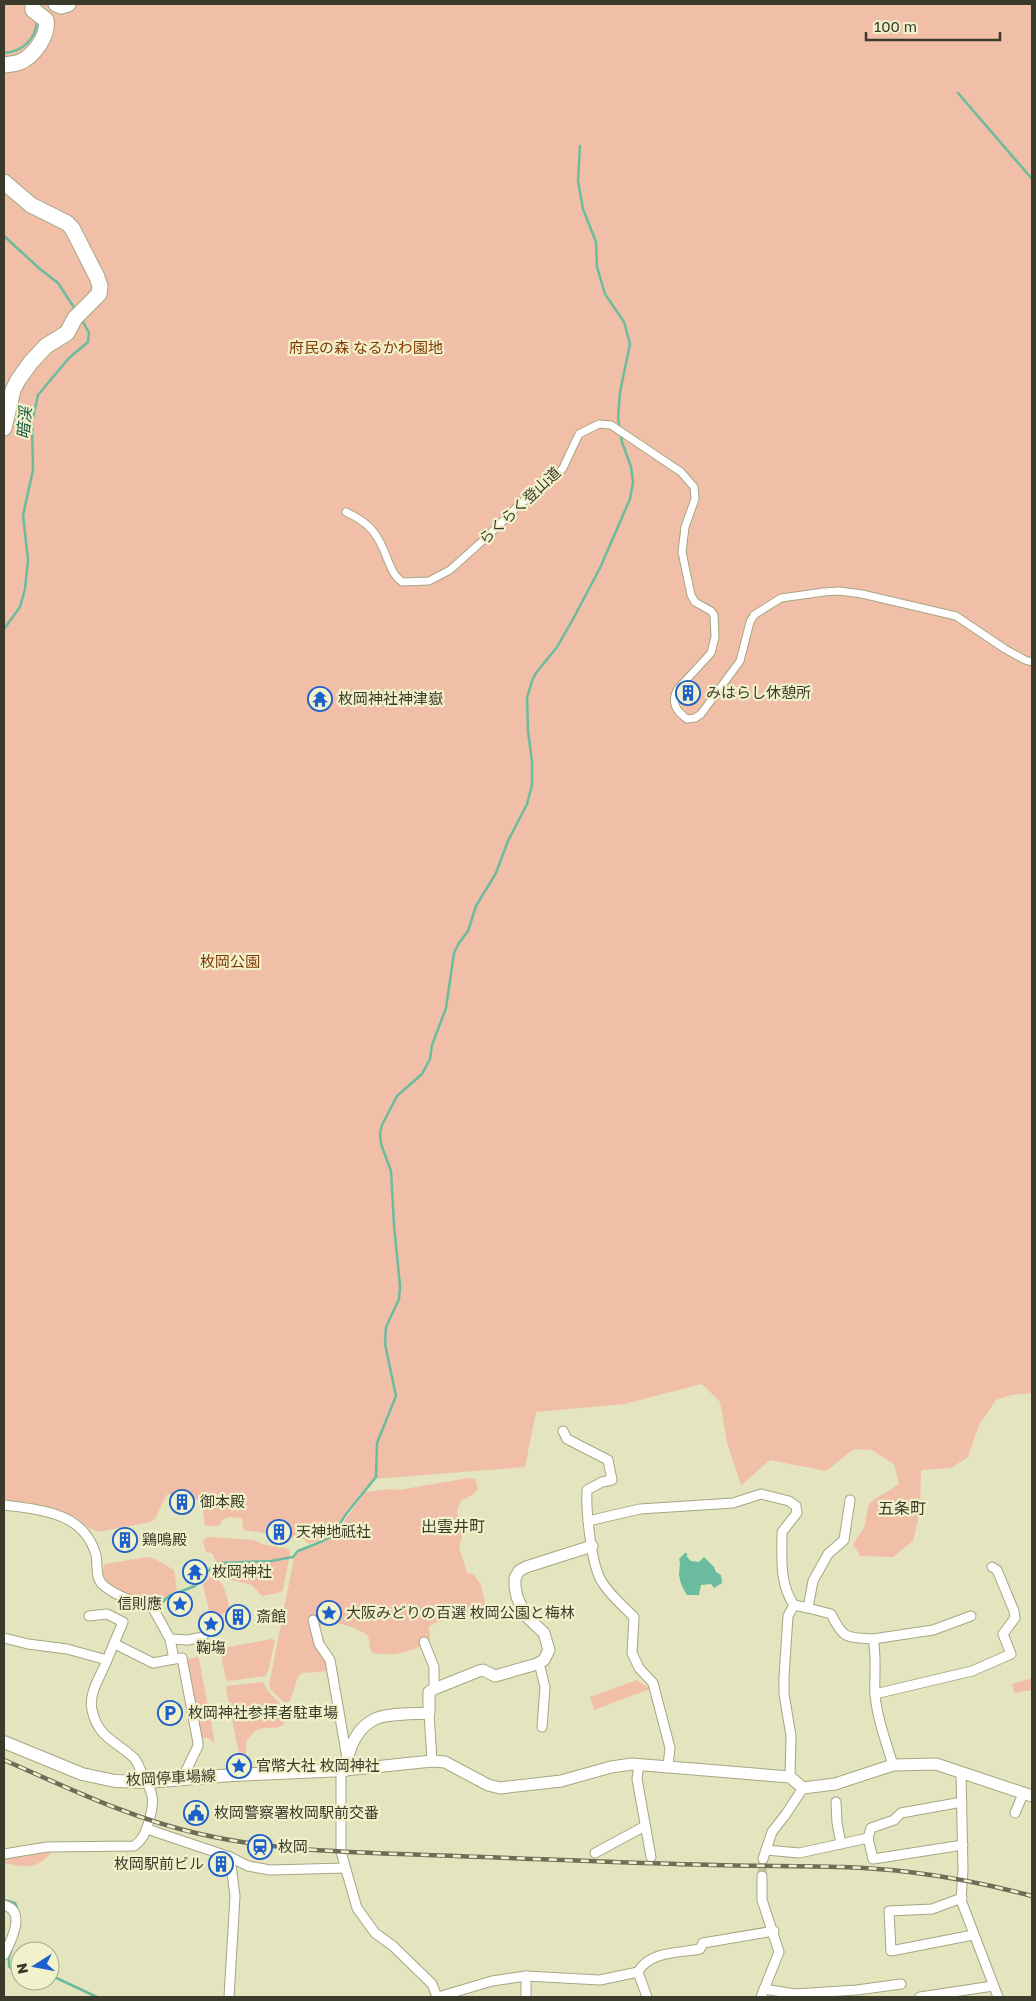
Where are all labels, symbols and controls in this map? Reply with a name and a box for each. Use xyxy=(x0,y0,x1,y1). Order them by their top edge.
scale bar xyxy=(866,10,1000,42)
text: 100 m xyxy=(874,17,917,35)
park label: 府民の森 なるかわ園地 xyxy=(289,338,443,356)
water label: 暗渓 xyxy=(13,404,36,440)
street label: らくらく登山道 xyxy=(475,463,564,548)
building icon: みはらし休憩所 xyxy=(675,680,701,706)
place label: みはらし休憩所 xyxy=(706,683,811,701)
temple icon: 枚岡神社神津嶽 xyxy=(307,686,333,712)
place label: 枚岡神社神津嶽 xyxy=(338,689,443,707)
park label: 枚岡公園 xyxy=(200,952,260,970)
building icon: 御本殿 xyxy=(169,1489,195,1515)
place label: 御本殿 xyxy=(200,1492,245,1510)
district label: 五条町 xyxy=(878,1498,926,1518)
district label: 出雲井町 xyxy=(421,1516,485,1536)
building icon: 天神地祇社 xyxy=(266,1519,292,1545)
place label: 天神地祇社 xyxy=(296,1522,371,1540)
building icon: 鶏鳴殿 xyxy=(112,1527,138,1553)
place label: 鶏鳴殿 xyxy=(142,1530,187,1548)
temple icon: 枚岡神社 xyxy=(182,1559,208,1585)
place label: 枚岡神社 xyxy=(212,1562,272,1580)
place icon: 信則應 xyxy=(167,1591,193,1617)
place label: 信則應 xyxy=(117,1594,162,1612)
place icon: 大阪みどりの百選 枚岡公園と梅林 xyxy=(316,1600,342,1626)
place label: 大阪みどりの百選 枚岡公園と梅林 xyxy=(346,1603,575,1621)
building icon: 斎館 xyxy=(225,1604,251,1630)
place label: 斎館 xyxy=(256,1607,286,1625)
place icon: 鞠塲 xyxy=(198,1611,224,1637)
place label: 鞠塲 xyxy=(196,1638,226,1656)
parking icon: 枚岡神社参拝者駐車場 xyxy=(157,1700,183,1726)
place label: 枚岡神社参拝者駐車場 xyxy=(188,1703,338,1721)
place icon: 官幣大社 枚岡神社 xyxy=(226,1753,252,1779)
place label: 官幣大社 枚岡神社 xyxy=(256,1756,380,1774)
street label: 枚岡停車場線 xyxy=(126,1766,216,1788)
public building icon: 枚岡警察署枚岡駅前交番 xyxy=(183,1800,209,1826)
place label: 枚岡警察署枚岡駅前交番 xyxy=(214,1803,379,1821)
station icon: 枚岡 xyxy=(247,1834,273,1860)
place label: 枚岡 xyxy=(278,1837,308,1855)
building icon: 枚岡駅前ビル xyxy=(208,1851,234,1877)
place label: 枚岡駅前ビル xyxy=(114,1854,204,1872)
north arrow xyxy=(10,1941,60,1991)
text: N xyxy=(12,1962,31,1975)

